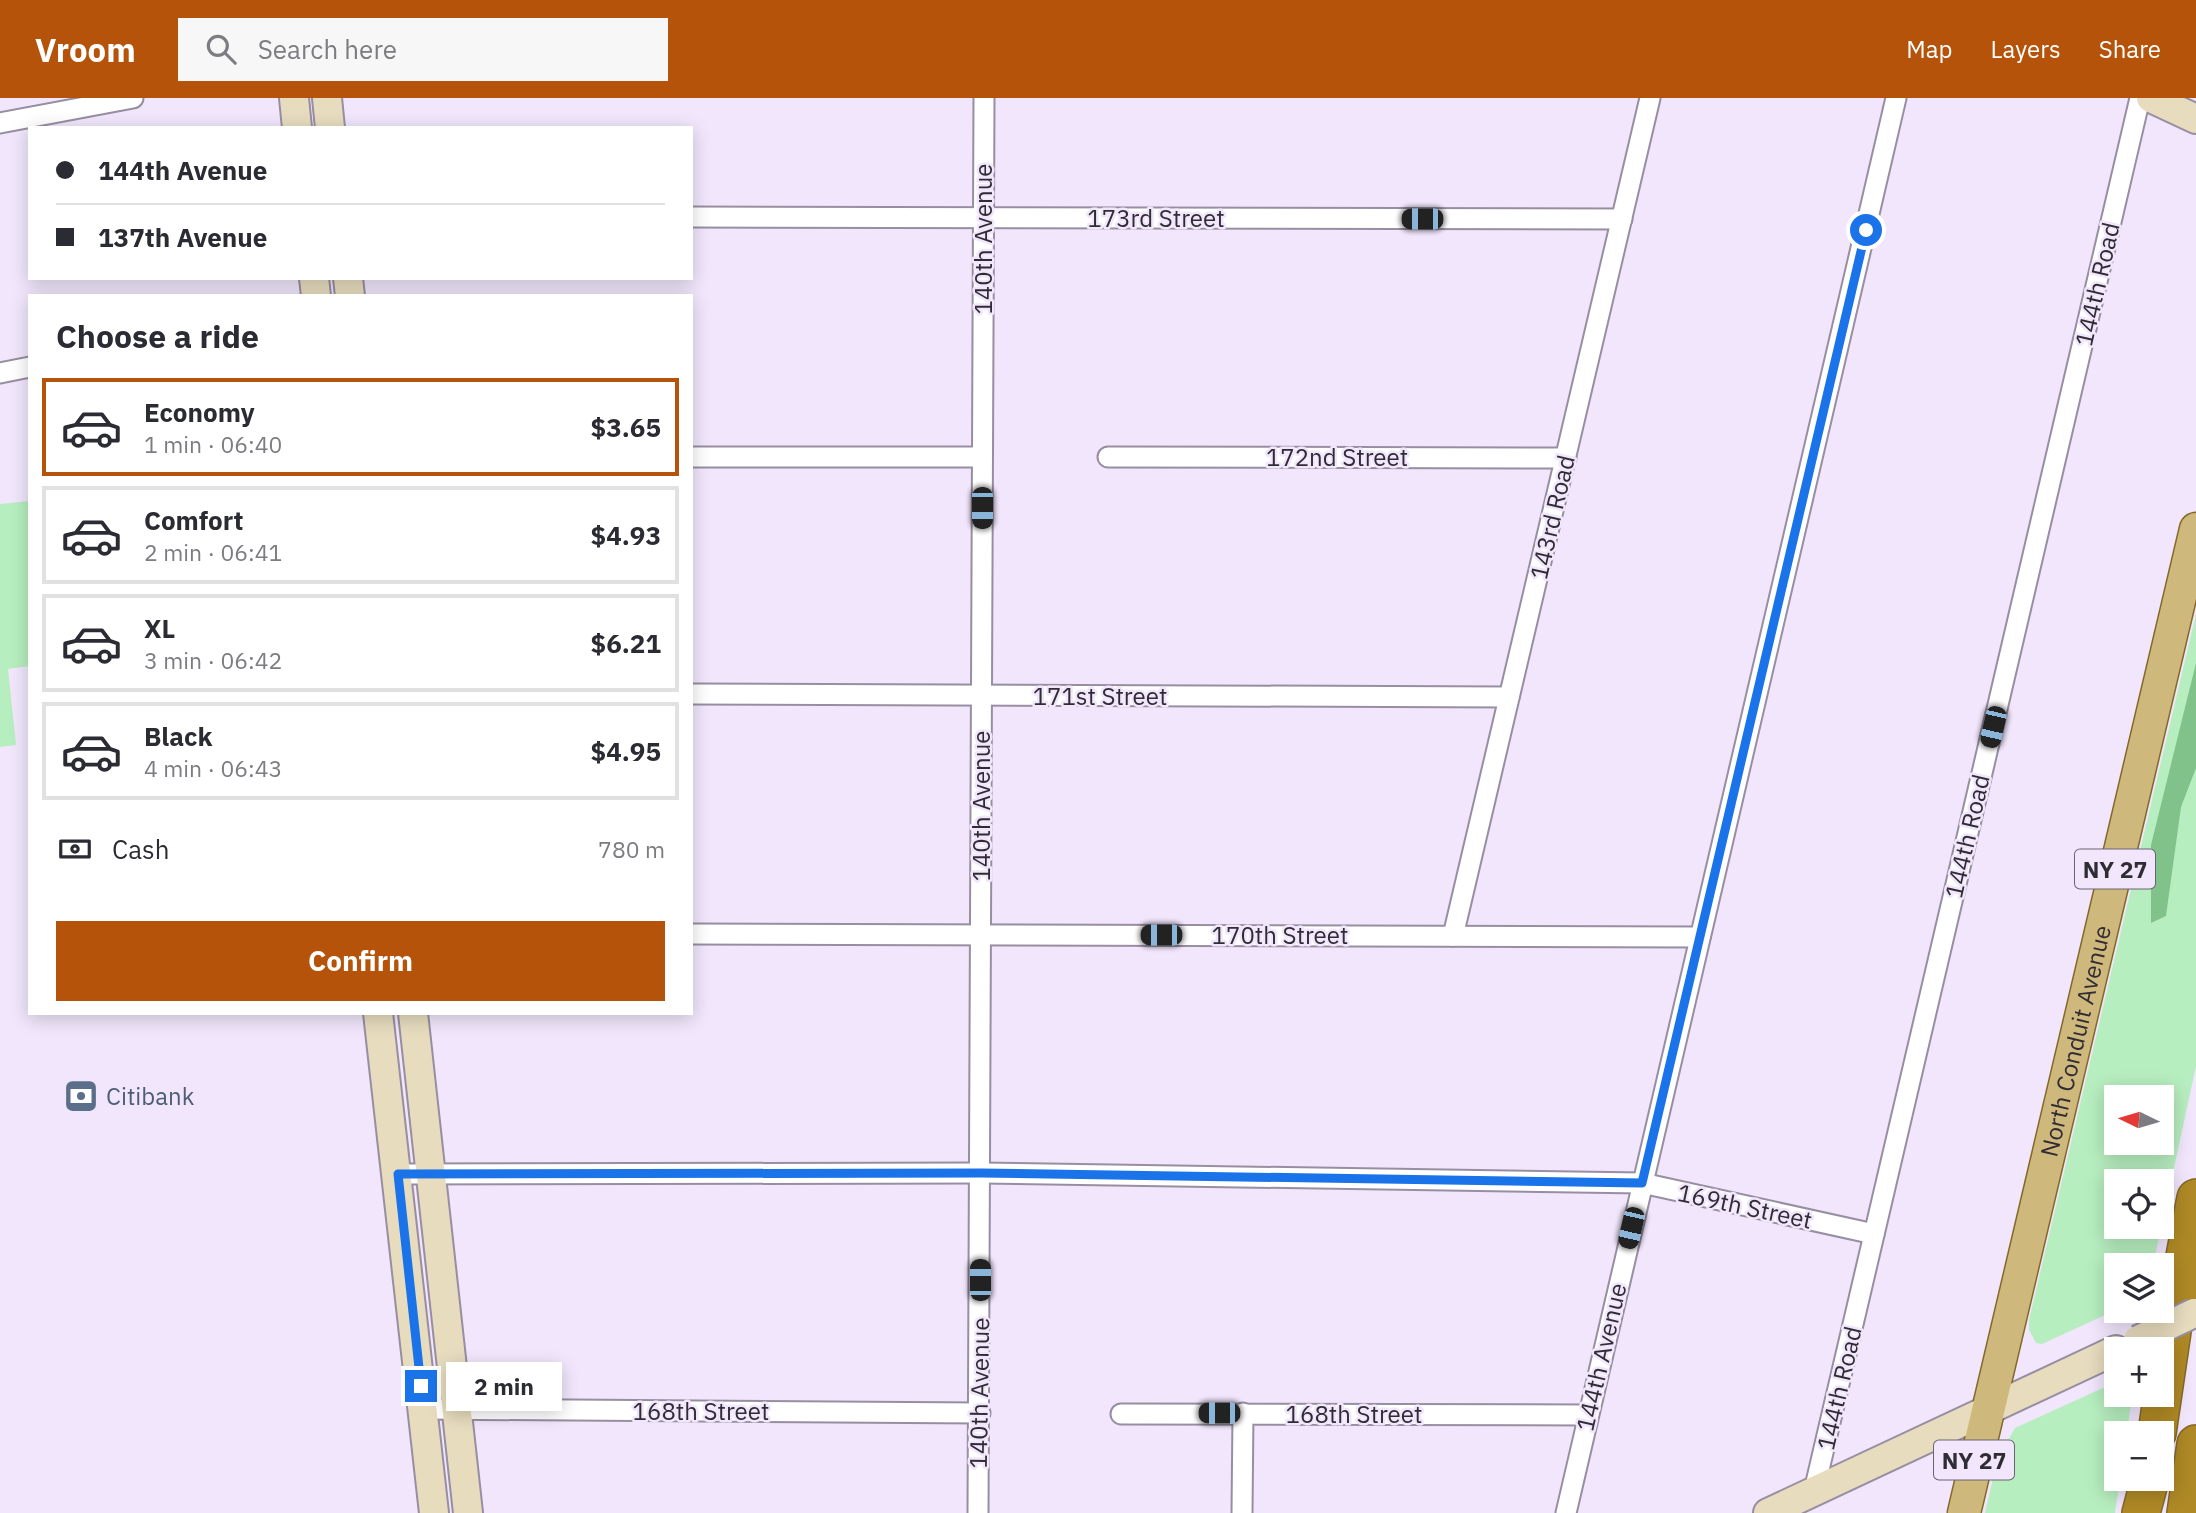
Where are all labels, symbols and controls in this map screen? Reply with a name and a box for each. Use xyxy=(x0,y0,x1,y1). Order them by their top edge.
search box xyxy=(178,18,668,81)
text: Vroom xyxy=(35,28,136,71)
icon: search xyxy=(202,30,240,68)
text: Search here xyxy=(258,32,397,66)
text: Map xyxy=(1906,33,1953,65)
text: Layers xyxy=(1991,33,2061,65)
text: Share xyxy=(2099,33,2161,65)
text: 144th Avenue xyxy=(98,153,267,187)
street label: 140th Avenue xyxy=(967,163,999,315)
street label: 173rd Street xyxy=(1087,202,1225,234)
car xyxy=(1402,209,1444,230)
route start xyxy=(1850,214,1882,246)
street label: 144th Road xyxy=(2067,219,2127,349)
text: 137th Avenue xyxy=(98,220,267,254)
text: Choose a ride xyxy=(56,315,259,357)
text: Economy xyxy=(144,395,255,429)
icon: car xyxy=(60,396,123,459)
text: $3.65 xyxy=(591,410,661,444)
text: 1 min · 06:40 xyxy=(144,429,282,459)
street label: 172nd Street xyxy=(1266,441,1408,473)
street label: 143rd Road xyxy=(1522,452,1582,582)
car xyxy=(972,487,993,529)
text: Comfort xyxy=(144,503,243,537)
icon: car xyxy=(60,504,123,567)
text: $4.93 xyxy=(591,518,661,552)
text: 2 min · 06:41 xyxy=(144,537,282,567)
text: XL xyxy=(144,611,175,645)
icon: car xyxy=(60,612,123,675)
text: $6.21 xyxy=(591,626,661,660)
text: 3 min · 06:42 xyxy=(144,645,282,675)
street label: 171st Street xyxy=(1033,680,1167,712)
car xyxy=(1979,704,2008,750)
text: Black xyxy=(144,719,212,753)
icon: car xyxy=(60,720,123,783)
street label: 140th Avenue xyxy=(965,730,997,882)
text: $4.95 xyxy=(591,734,661,768)
text: 4 min · 06:43 xyxy=(144,753,282,783)
street label: 144th Road xyxy=(1937,771,1997,901)
icon: cash xyxy=(56,830,94,868)
text: Cash xyxy=(112,832,169,866)
text: 780 m xyxy=(598,834,665,864)
road number: NY 27 xyxy=(2075,849,2155,888)
street label: 170th Street xyxy=(1212,919,1348,951)
button: Confirm xyxy=(56,921,665,1001)
street label: North Conduit Avenue xyxy=(2033,922,2118,1160)
car xyxy=(1141,925,1183,946)
bank icon: Citibank xyxy=(62,1077,100,1115)
place label: Citibank xyxy=(106,1080,195,1112)
north arrow xyxy=(2104,1085,2174,1155)
map controls xyxy=(2104,1085,2174,1491)
button: locate xyxy=(2104,1169,2174,1239)
street label: 169th Street xyxy=(1675,1176,1815,1236)
car xyxy=(1617,1205,1646,1251)
button: layers xyxy=(2104,1253,2174,1323)
car xyxy=(970,1259,991,1301)
street label: 144th Avenue xyxy=(1568,1280,1634,1434)
street label: 140th Avenue xyxy=(962,1317,996,1469)
street label: 144th Road xyxy=(1809,1323,1869,1453)
button: + xyxy=(2104,1337,2174,1407)
callout: 2 min xyxy=(446,1362,561,1410)
route end xyxy=(405,1370,437,1402)
text: 2 min xyxy=(474,1371,534,1401)
street label: 168th Street xyxy=(633,1395,769,1427)
street label: 168th Street xyxy=(1286,1398,1422,1430)
car xyxy=(1199,1403,1241,1424)
button: − xyxy=(2104,1421,2174,1491)
road number: NY 27 xyxy=(1934,1441,2014,1480)

